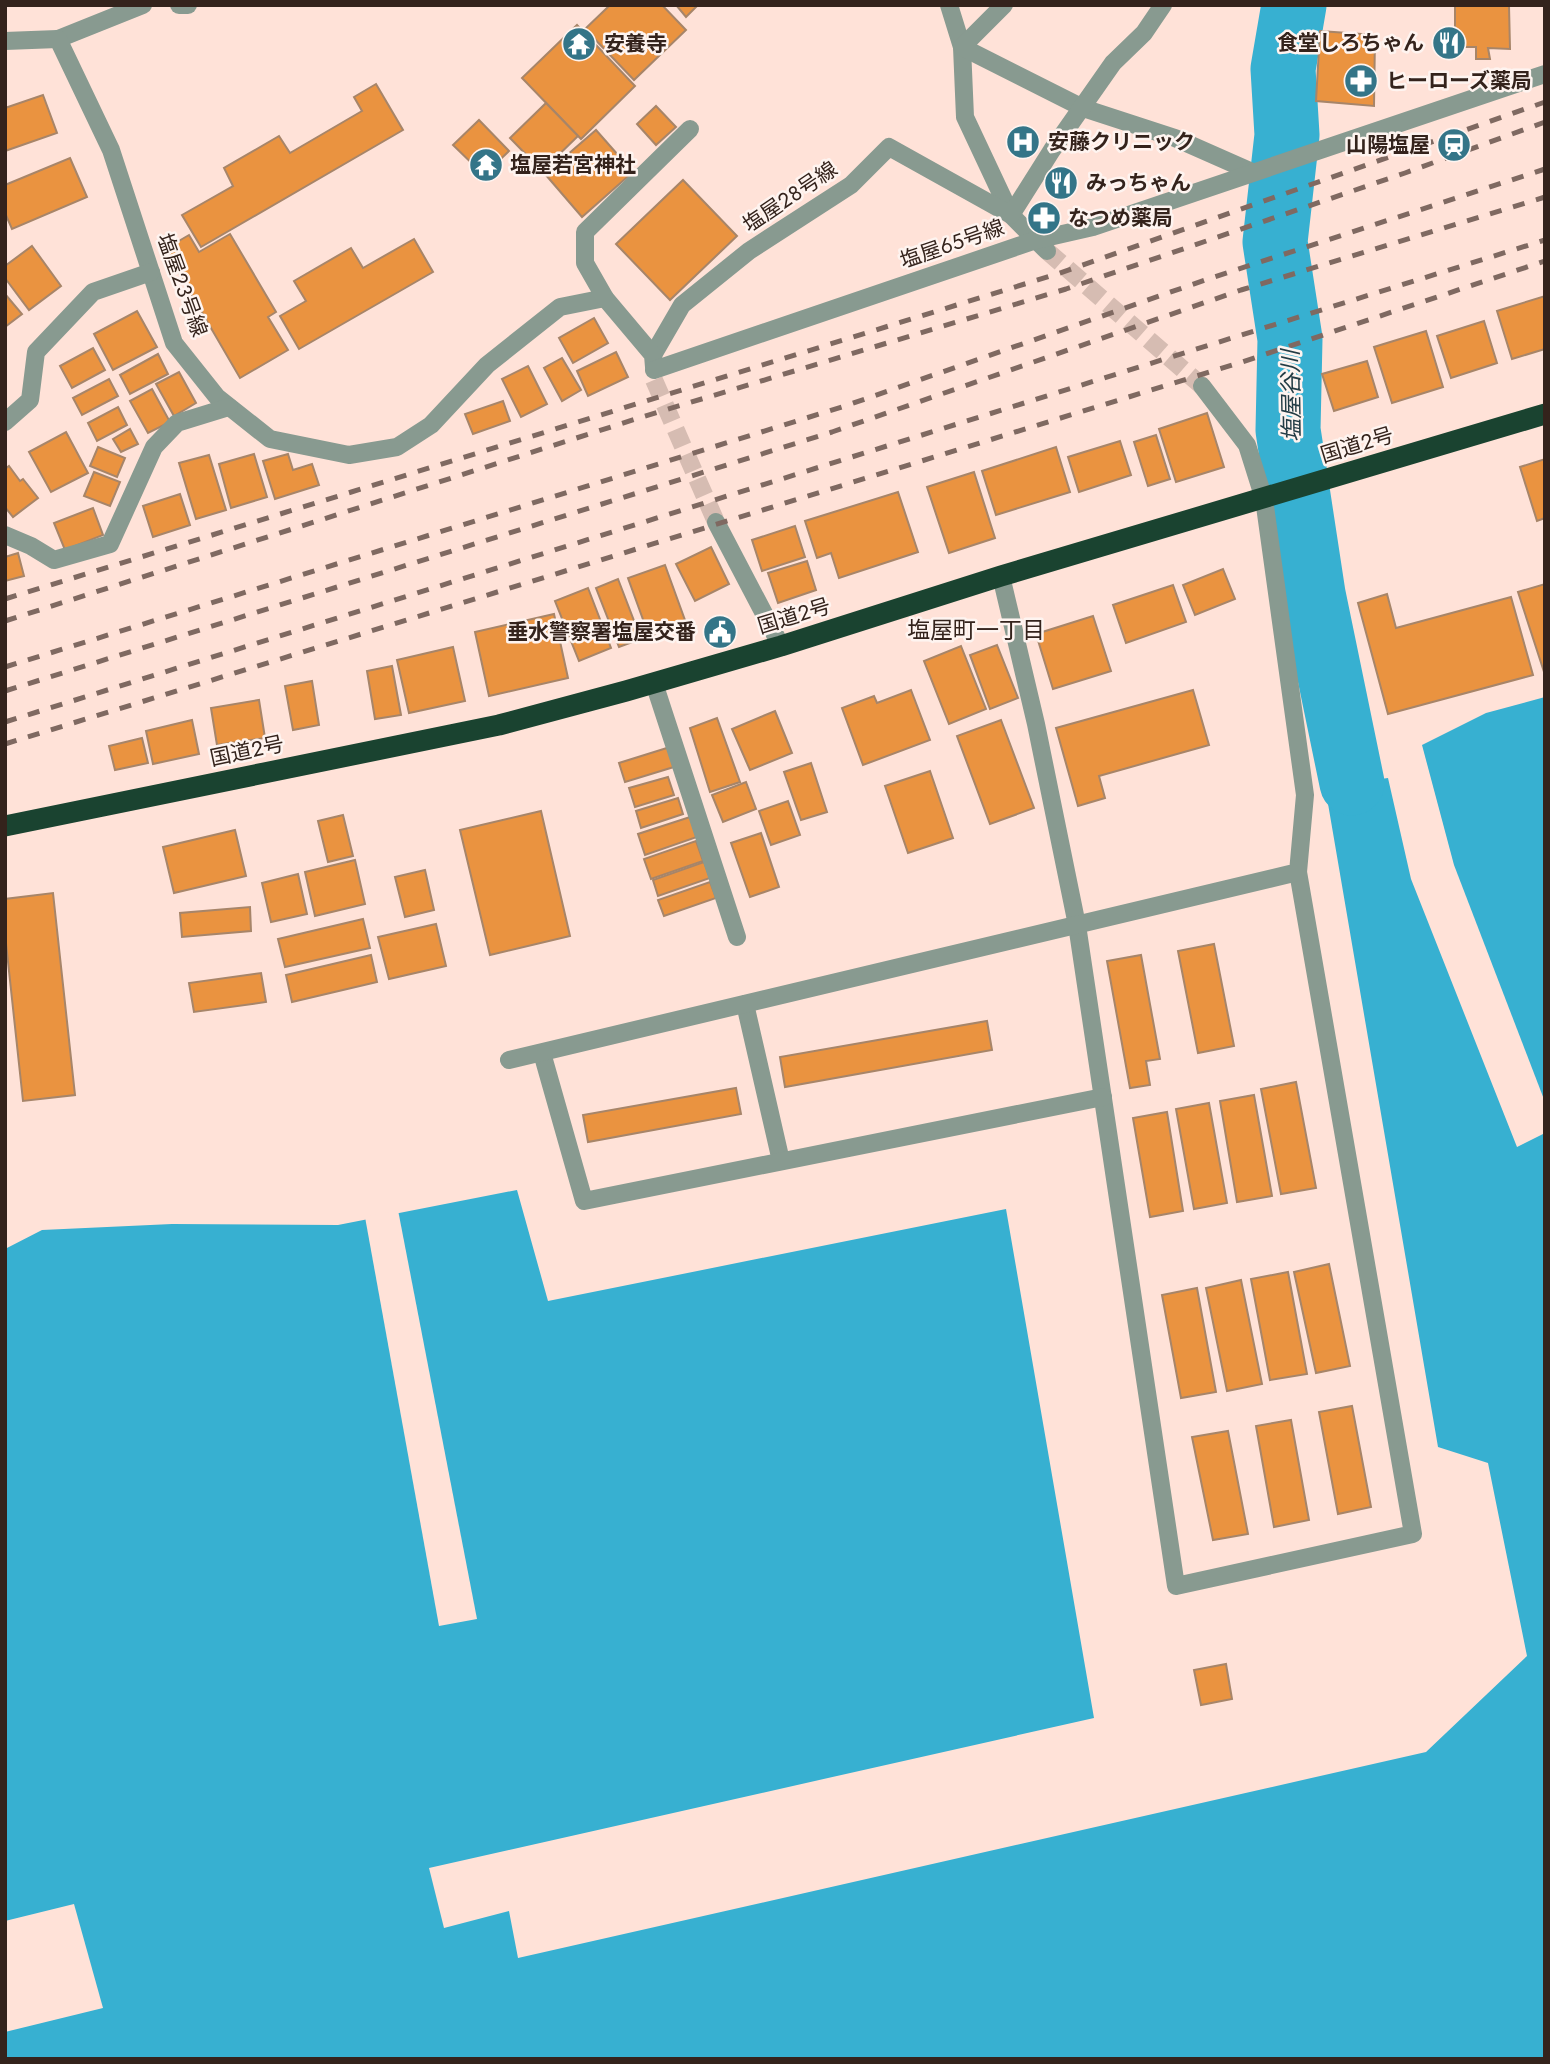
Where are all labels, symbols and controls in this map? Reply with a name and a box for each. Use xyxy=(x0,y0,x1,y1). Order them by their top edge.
restaurant icon: 食堂しろちゃん xyxy=(1430,24,1468,62)
temple icon: 安養寺 xyxy=(560,25,598,63)
place label: 食堂しろちゃん xyxy=(1277,28,1424,58)
place label: 安養寺 xyxy=(604,29,667,59)
pharmacy icon: ヒーローズ薬局 xyxy=(1342,62,1380,100)
place label: ヒーローズ薬局 xyxy=(1386,66,1532,96)
hospital icon: 安藤クリニック xyxy=(1004,123,1042,161)
station icon: 山陽塩屋 xyxy=(1435,126,1473,164)
place label: 安藤クリニック xyxy=(1048,127,1195,157)
place label: 山陽塩屋 xyxy=(1346,130,1430,160)
temple icon: 塩屋若宮神社 xyxy=(467,146,505,184)
place label: 塩屋若宮神社 xyxy=(510,150,636,180)
street label: 塩屋２８号線 xyxy=(737,154,843,240)
restaurant icon: みっちゃん xyxy=(1042,164,1080,202)
place label: みっちゃん xyxy=(1086,168,1191,198)
pharmacy icon: なつめ薬局 xyxy=(1025,199,1063,237)
place label: なつめ薬局 xyxy=(1068,203,1173,233)
street label: 塩屋６５号線 xyxy=(896,212,1008,276)
street label: 塩屋２３号線 xyxy=(149,229,215,341)
water label: 塩屋谷川 xyxy=(1273,347,1309,442)
street label: 国道2号 xyxy=(1317,420,1397,470)
street label: 国道2号 xyxy=(754,591,834,641)
public building icon: 垂水警察署塩屋交番 xyxy=(701,613,739,651)
district label: 塩屋町一丁目 xyxy=(907,613,1045,647)
place label: 垂水警察署塩屋交番 xyxy=(507,617,696,647)
street label: 国道2号 xyxy=(207,729,287,773)

